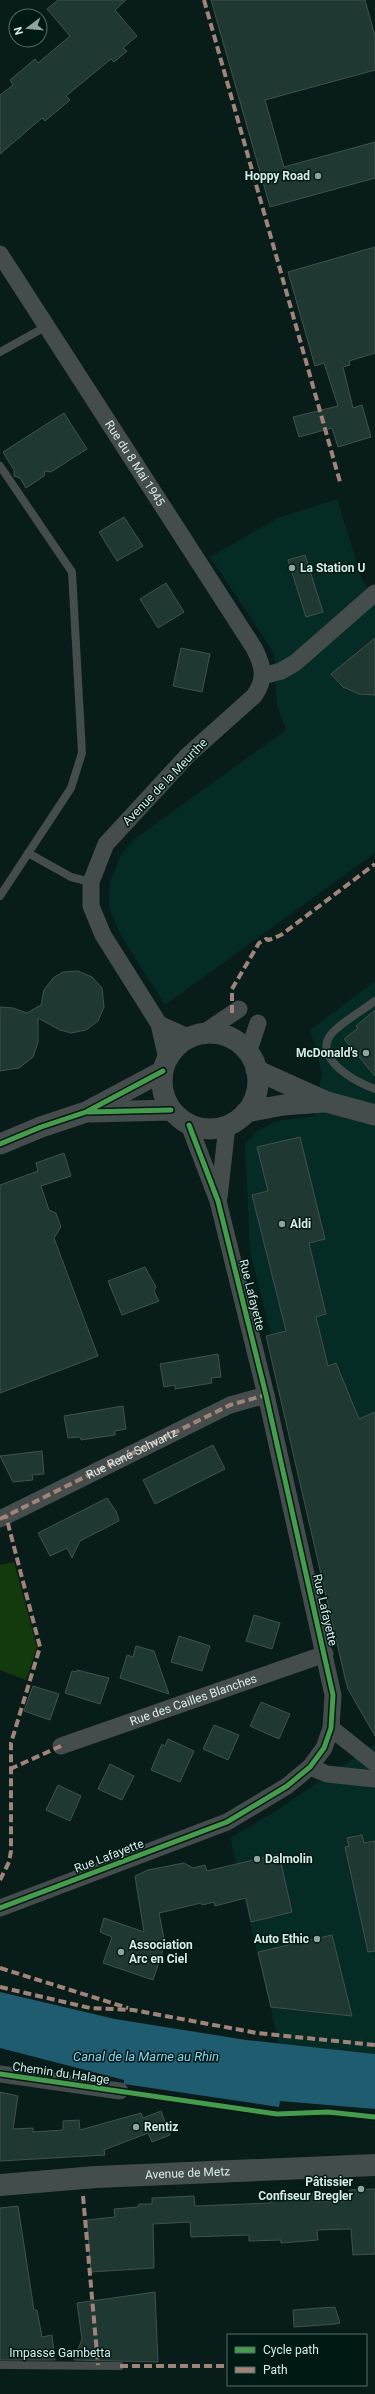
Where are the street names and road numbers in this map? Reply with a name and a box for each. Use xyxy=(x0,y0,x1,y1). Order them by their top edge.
street label: Rue du 8 Mai 1945 xyxy=(102,418,168,509)
street label: Avenue de la Meurthe xyxy=(120,736,210,828)
street label: Rue Lafayette xyxy=(236,1258,268,1332)
street label: Rue René Schvartz xyxy=(84,1425,180,1482)
street label: Rue Lafayette xyxy=(310,1573,340,1647)
street label: Rue des Cailles Blanches xyxy=(128,1671,259,1728)
street label: Rue Lafayette xyxy=(72,1836,146,1876)
street label: Chemin du Halage xyxy=(12,2059,110,2087)
street label: Avenue de Metz xyxy=(145,2164,230,2182)
street label: Impasse Gambetta xyxy=(9,2346,111,2360)

